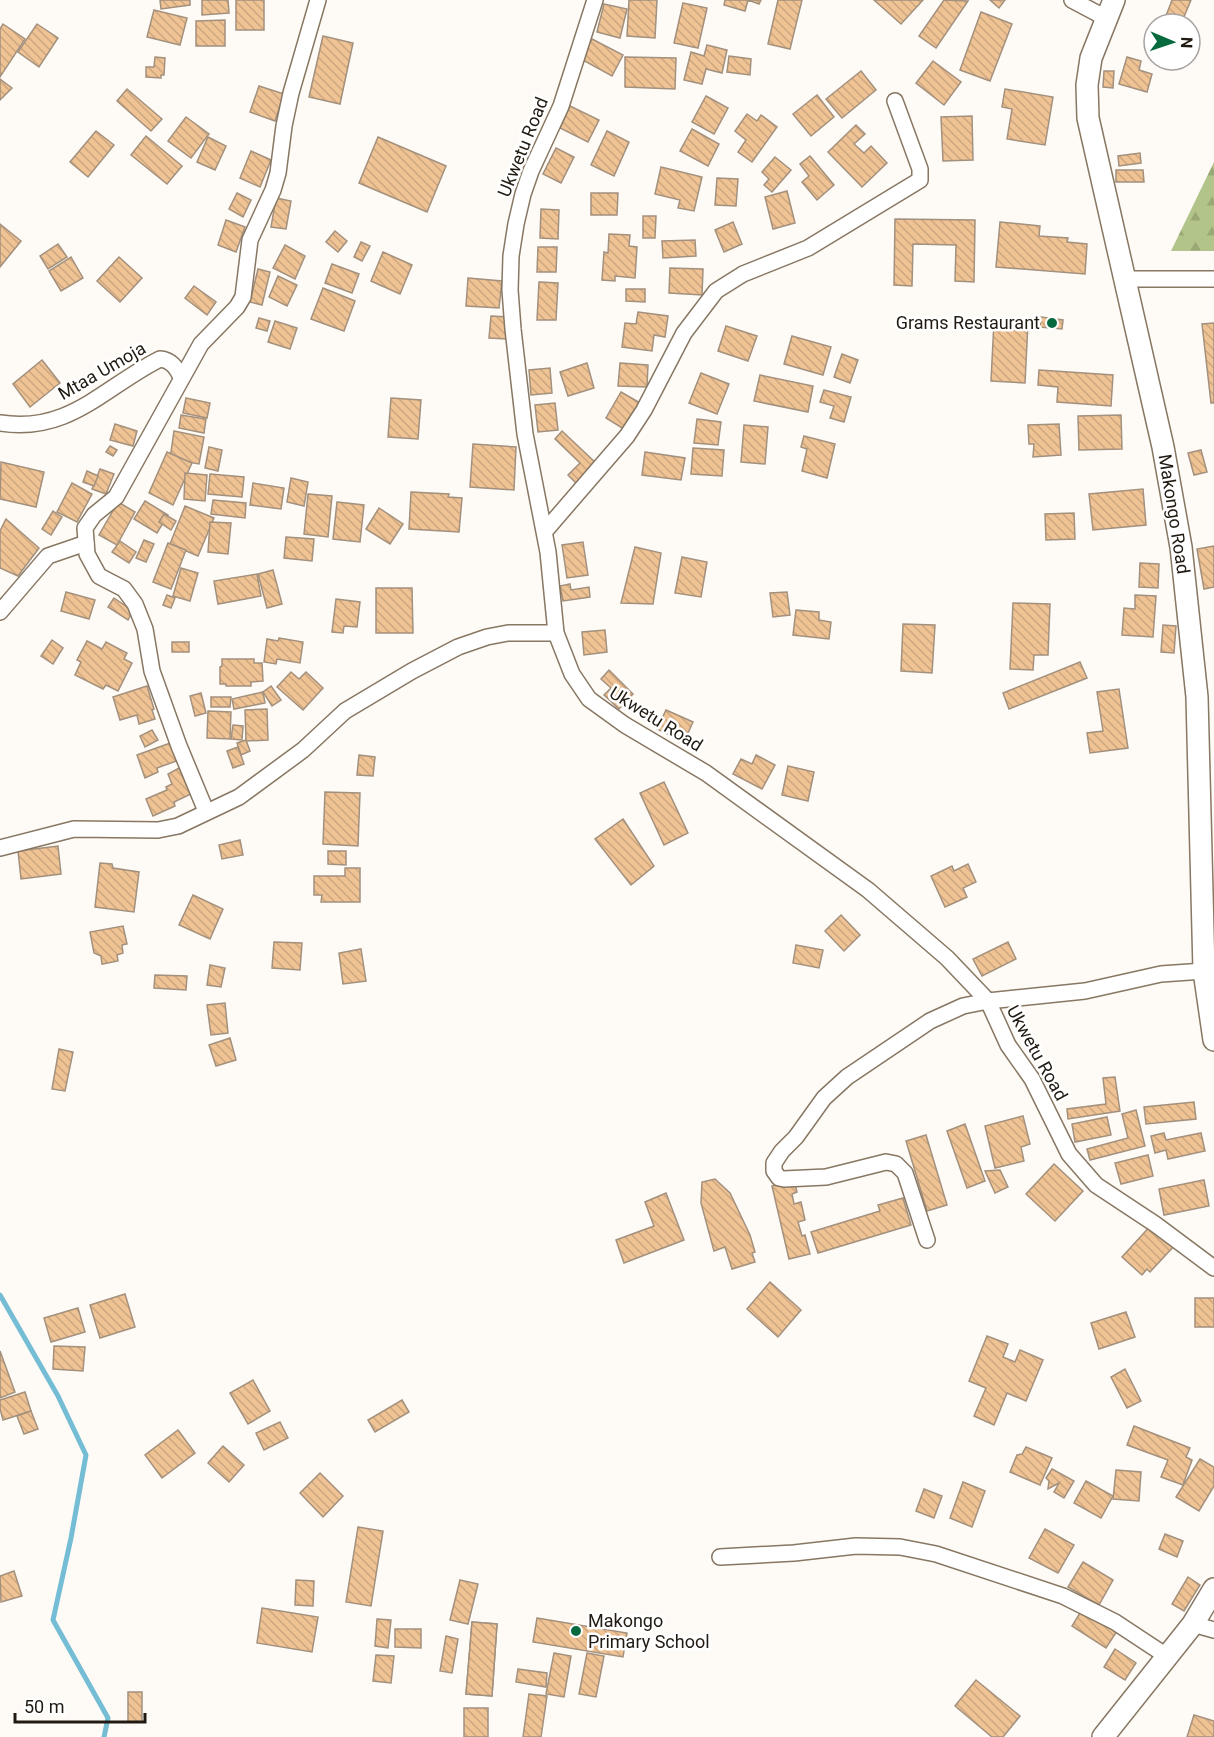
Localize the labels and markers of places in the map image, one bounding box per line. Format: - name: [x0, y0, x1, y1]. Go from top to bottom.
- place label: Grams Restaurant: [896, 312, 1040, 333]
- marker: Grams Restaurant: [1045, 316, 1059, 330]
- place label: Makongo Primary School: [588, 1610, 710, 1652]
- marker: Makongo Primary School: [569, 1624, 583, 1638]

